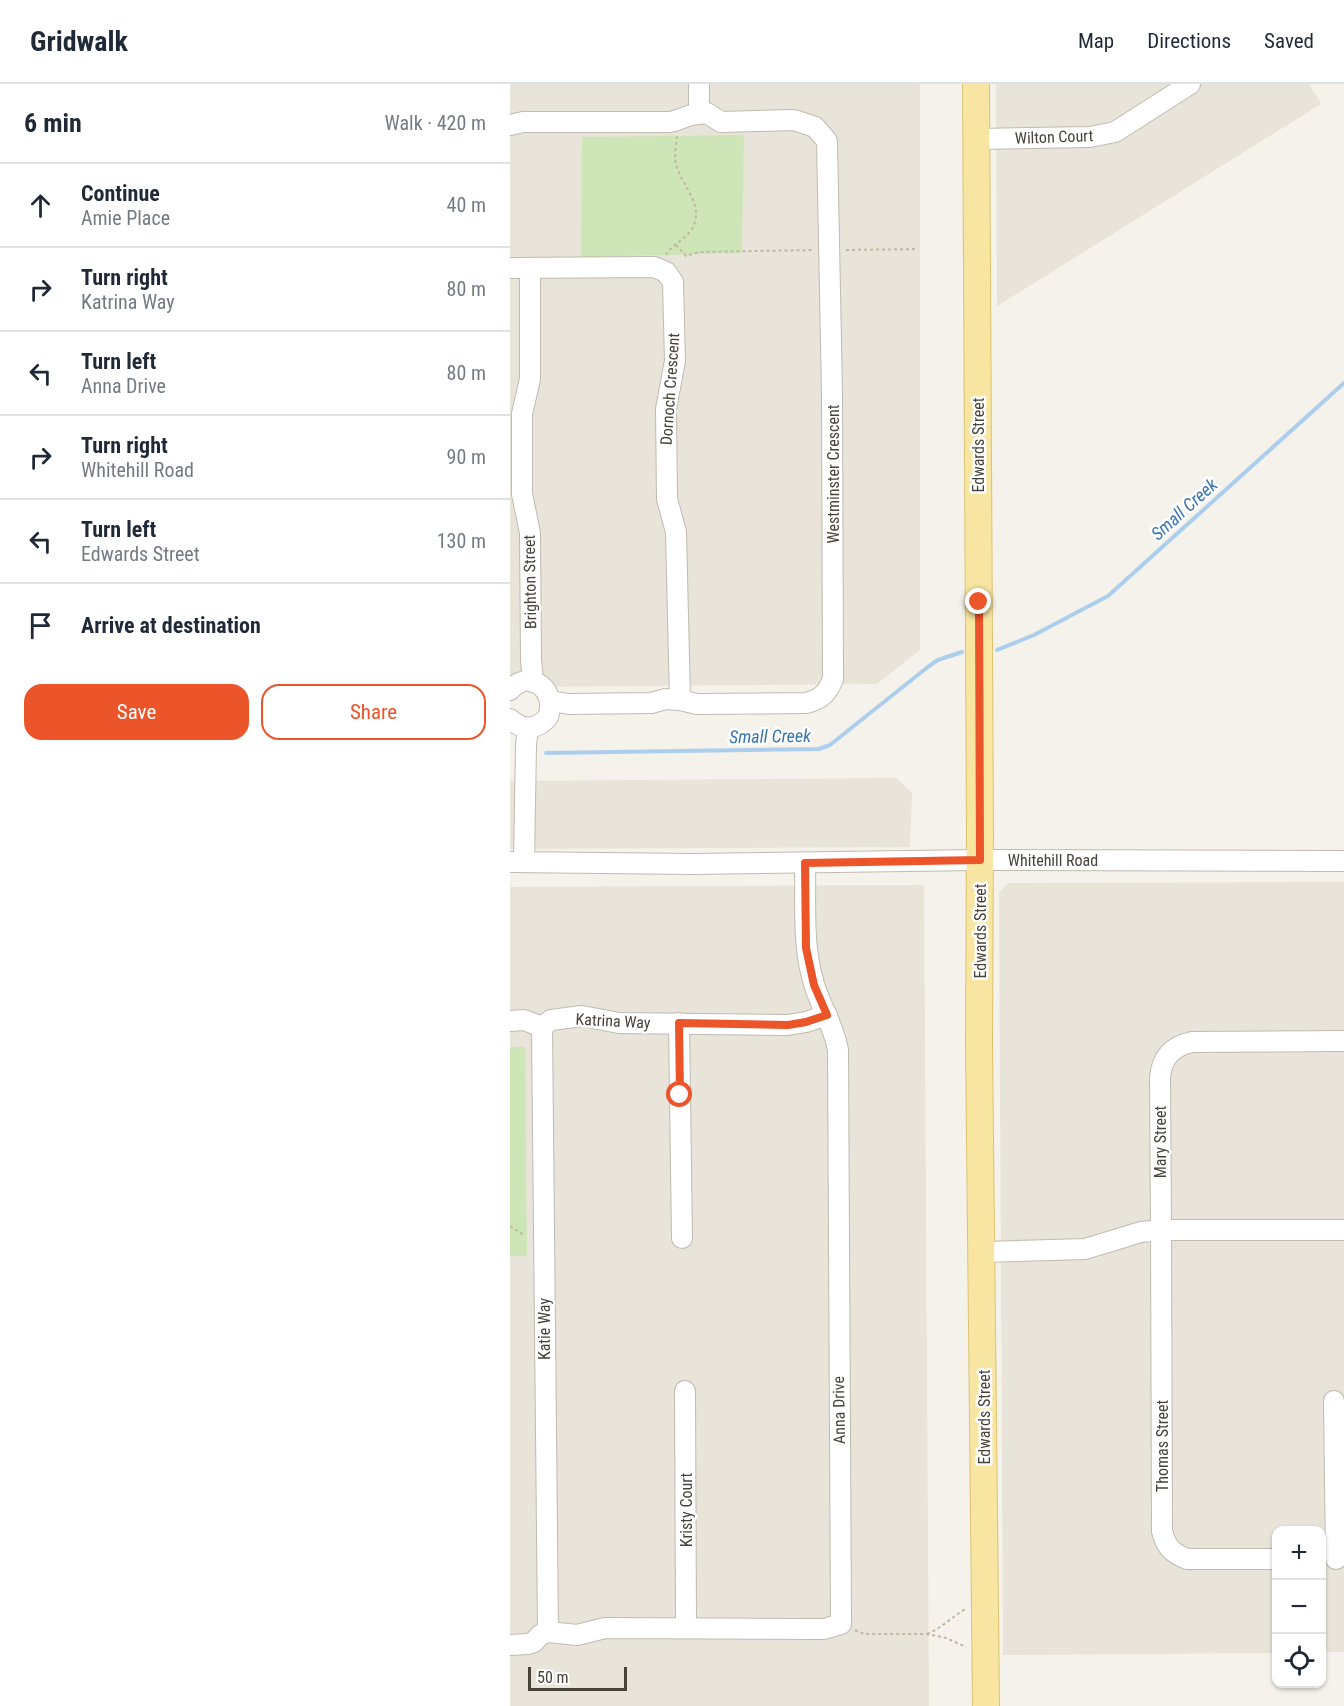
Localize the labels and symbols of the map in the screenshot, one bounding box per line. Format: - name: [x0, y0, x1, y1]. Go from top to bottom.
- street label: Wilton Court: [1014, 126, 1094, 148]
- street label: Dornoch Crescent: [657, 332, 683, 446]
- street label: Edwards Street: [969, 397, 988, 492]
- street label: Westminster Crescent: [824, 404, 843, 544]
- water label: Small Creek: [1147, 473, 1222, 544]
- street label: Brighton Street: [520, 534, 540, 629]
- route end: [965, 588, 991, 614]
- water label: Small Creek: [729, 725, 812, 747]
- street label: Whitehill Road: [1008, 851, 1098, 870]
- street label: Edwards Street: [971, 883, 990, 978]
- street label: Katrina Way: [575, 1010, 651, 1032]
- route start: [666, 1081, 692, 1107]
- street label: Mary Street: [1151, 1105, 1170, 1178]
- street label: Katie Way: [535, 1298, 554, 1360]
- street label: Edwards Street: [975, 1369, 994, 1464]
- street label: Anna Drive: [829, 1376, 849, 1444]
- street label: Thomas Street: [1153, 1400, 1172, 1492]
- street label: Kristy Court: [677, 1473, 696, 1547]
- scale bar: [528, 1664, 627, 1692]

